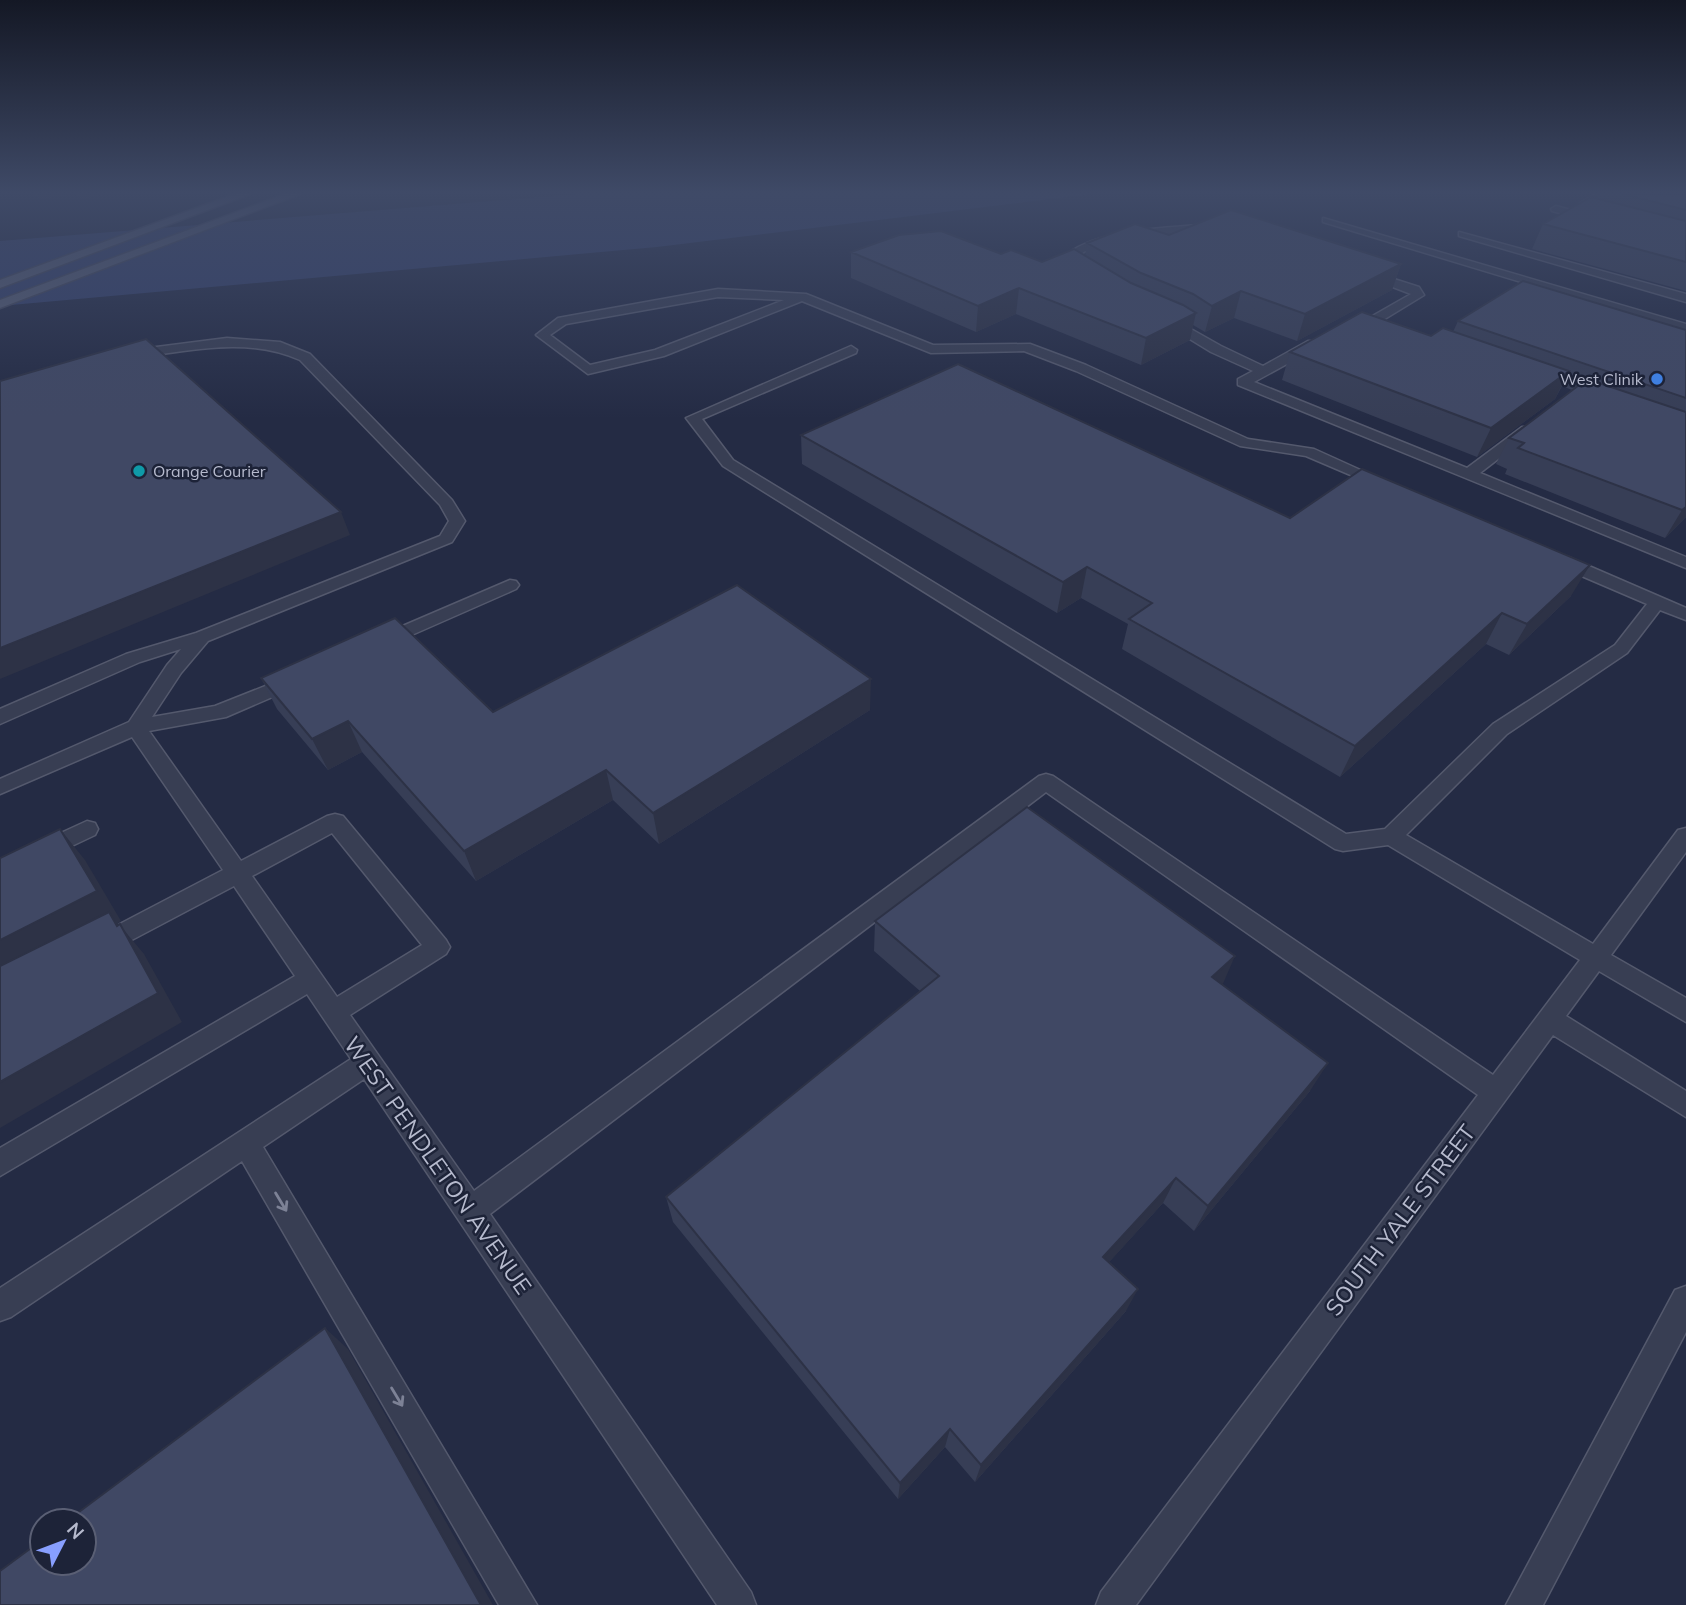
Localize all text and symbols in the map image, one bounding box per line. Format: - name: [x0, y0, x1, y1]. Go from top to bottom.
- place label: West Clinik: [1560, 369, 1644, 389]
- marker: West Clinik: [1649, 371, 1665, 387]
- place label: Orange Courier: [153, 461, 266, 481]
- marker: Orange Courier: [131, 463, 147, 479]
- street label: WEST PENDLETON AVENUE: [338, 1031, 538, 1299]
- street label: SOUTH YALE STREET: [1319, 1118, 1482, 1321]
- one-way arrow: [274, 1191, 288, 1211]
- one-way arrow: [390, 1387, 404, 1407]
- north arrow: [28, 1507, 98, 1577]
- text: N: [62, 1517, 89, 1544]

